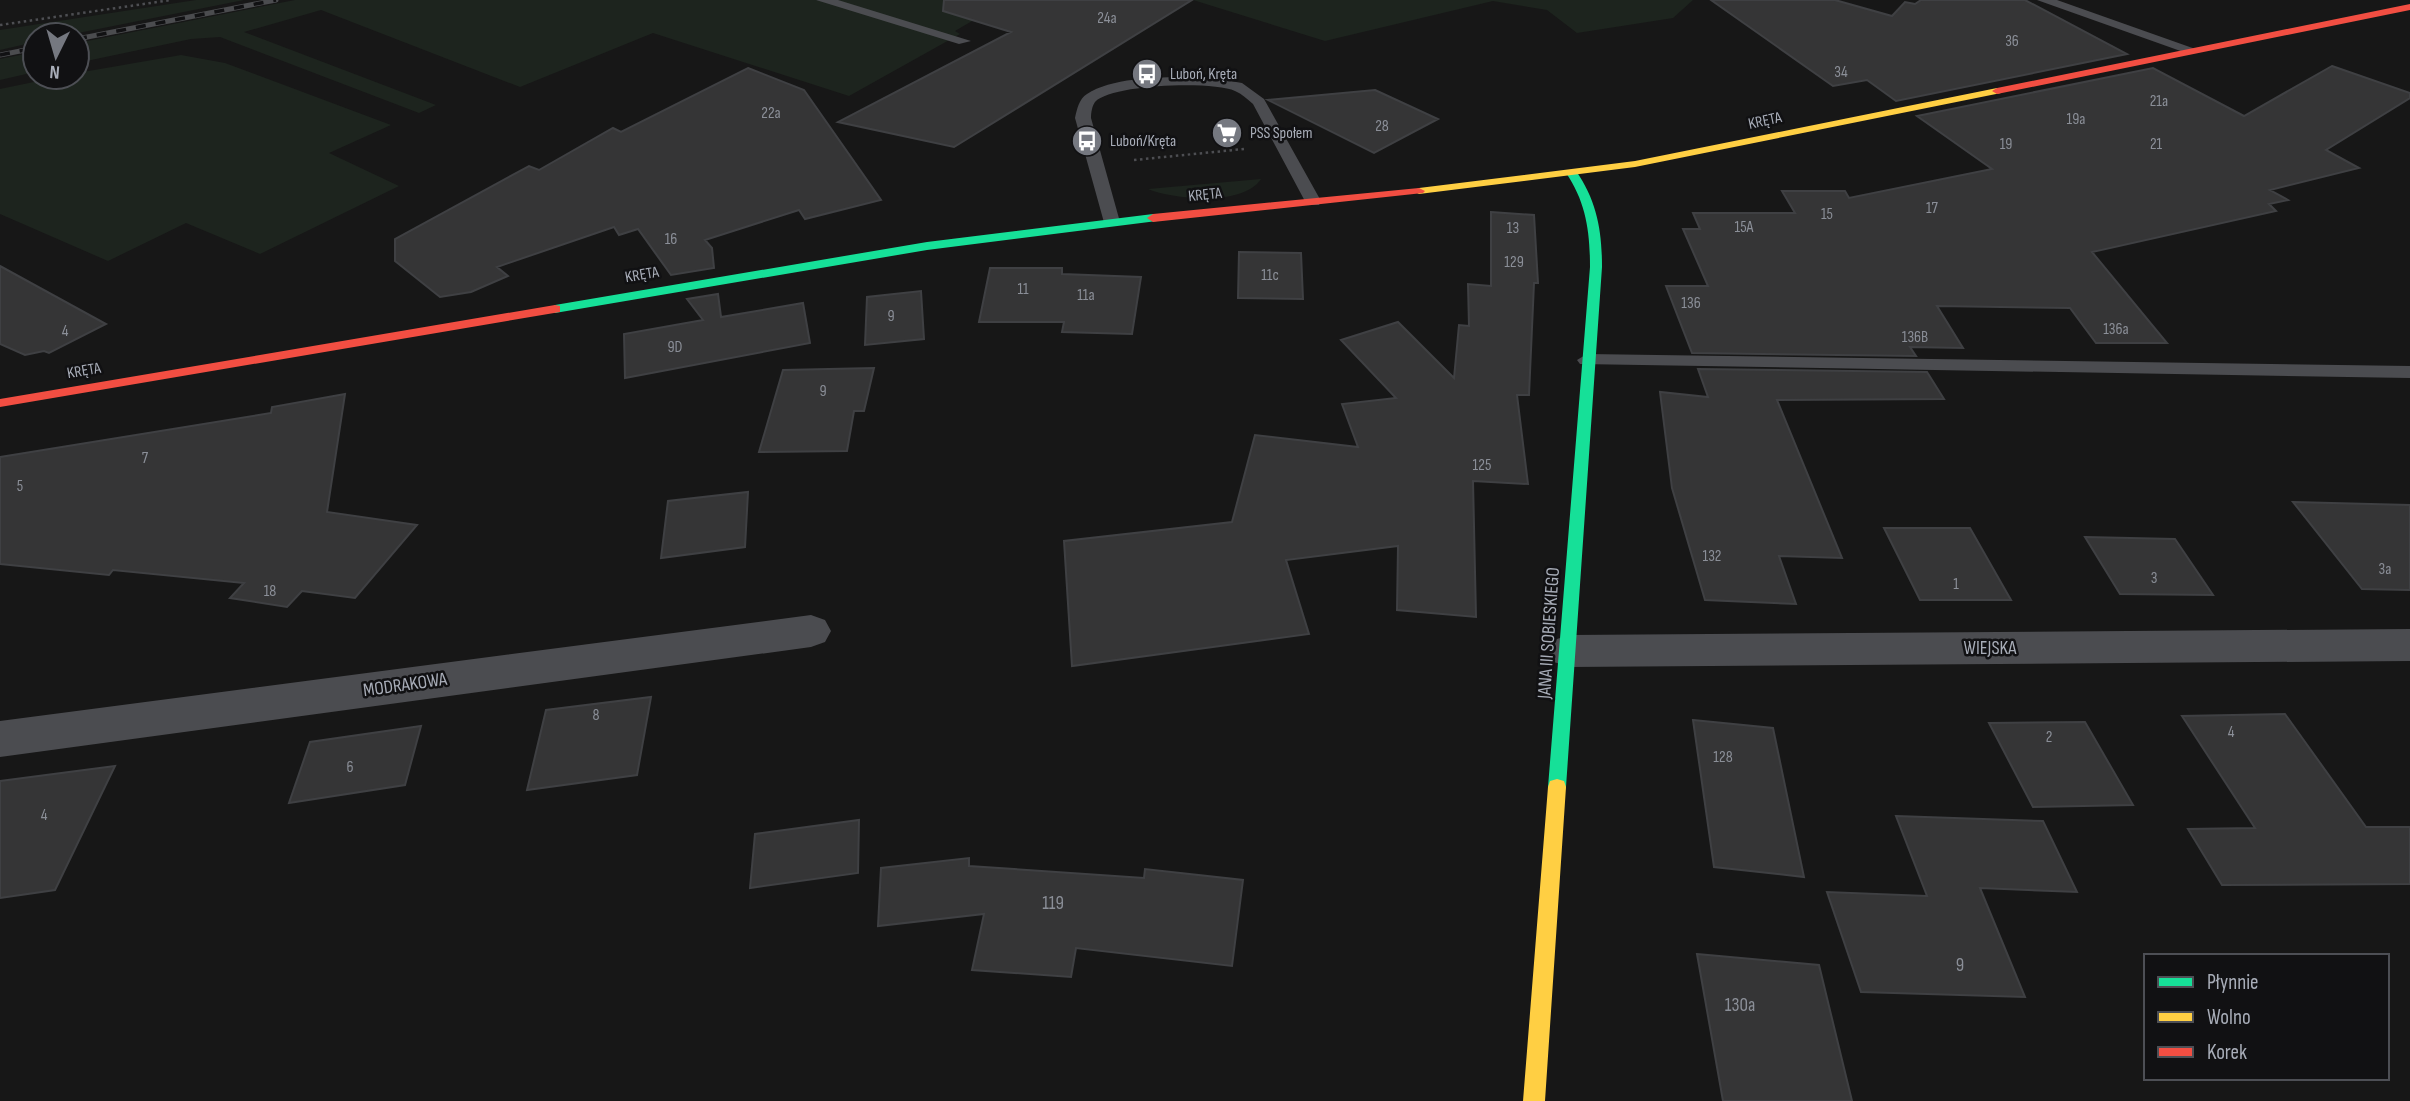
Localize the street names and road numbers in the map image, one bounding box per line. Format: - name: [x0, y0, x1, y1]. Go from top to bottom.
- street label: KRĘTA: [1746, 108, 1784, 134]
- street label: KRĘTA: [1187, 184, 1223, 206]
- street label: KRĘTA: [624, 263, 660, 287]
- street label: KRĘTA: [66, 359, 102, 383]
- street label: JANA III SOBIESKIEGO: [1533, 566, 1565, 701]
- street label: WIEJSKA: [1964, 637, 2017, 660]
- street label: MODRAKOWA: [362, 668, 449, 702]

